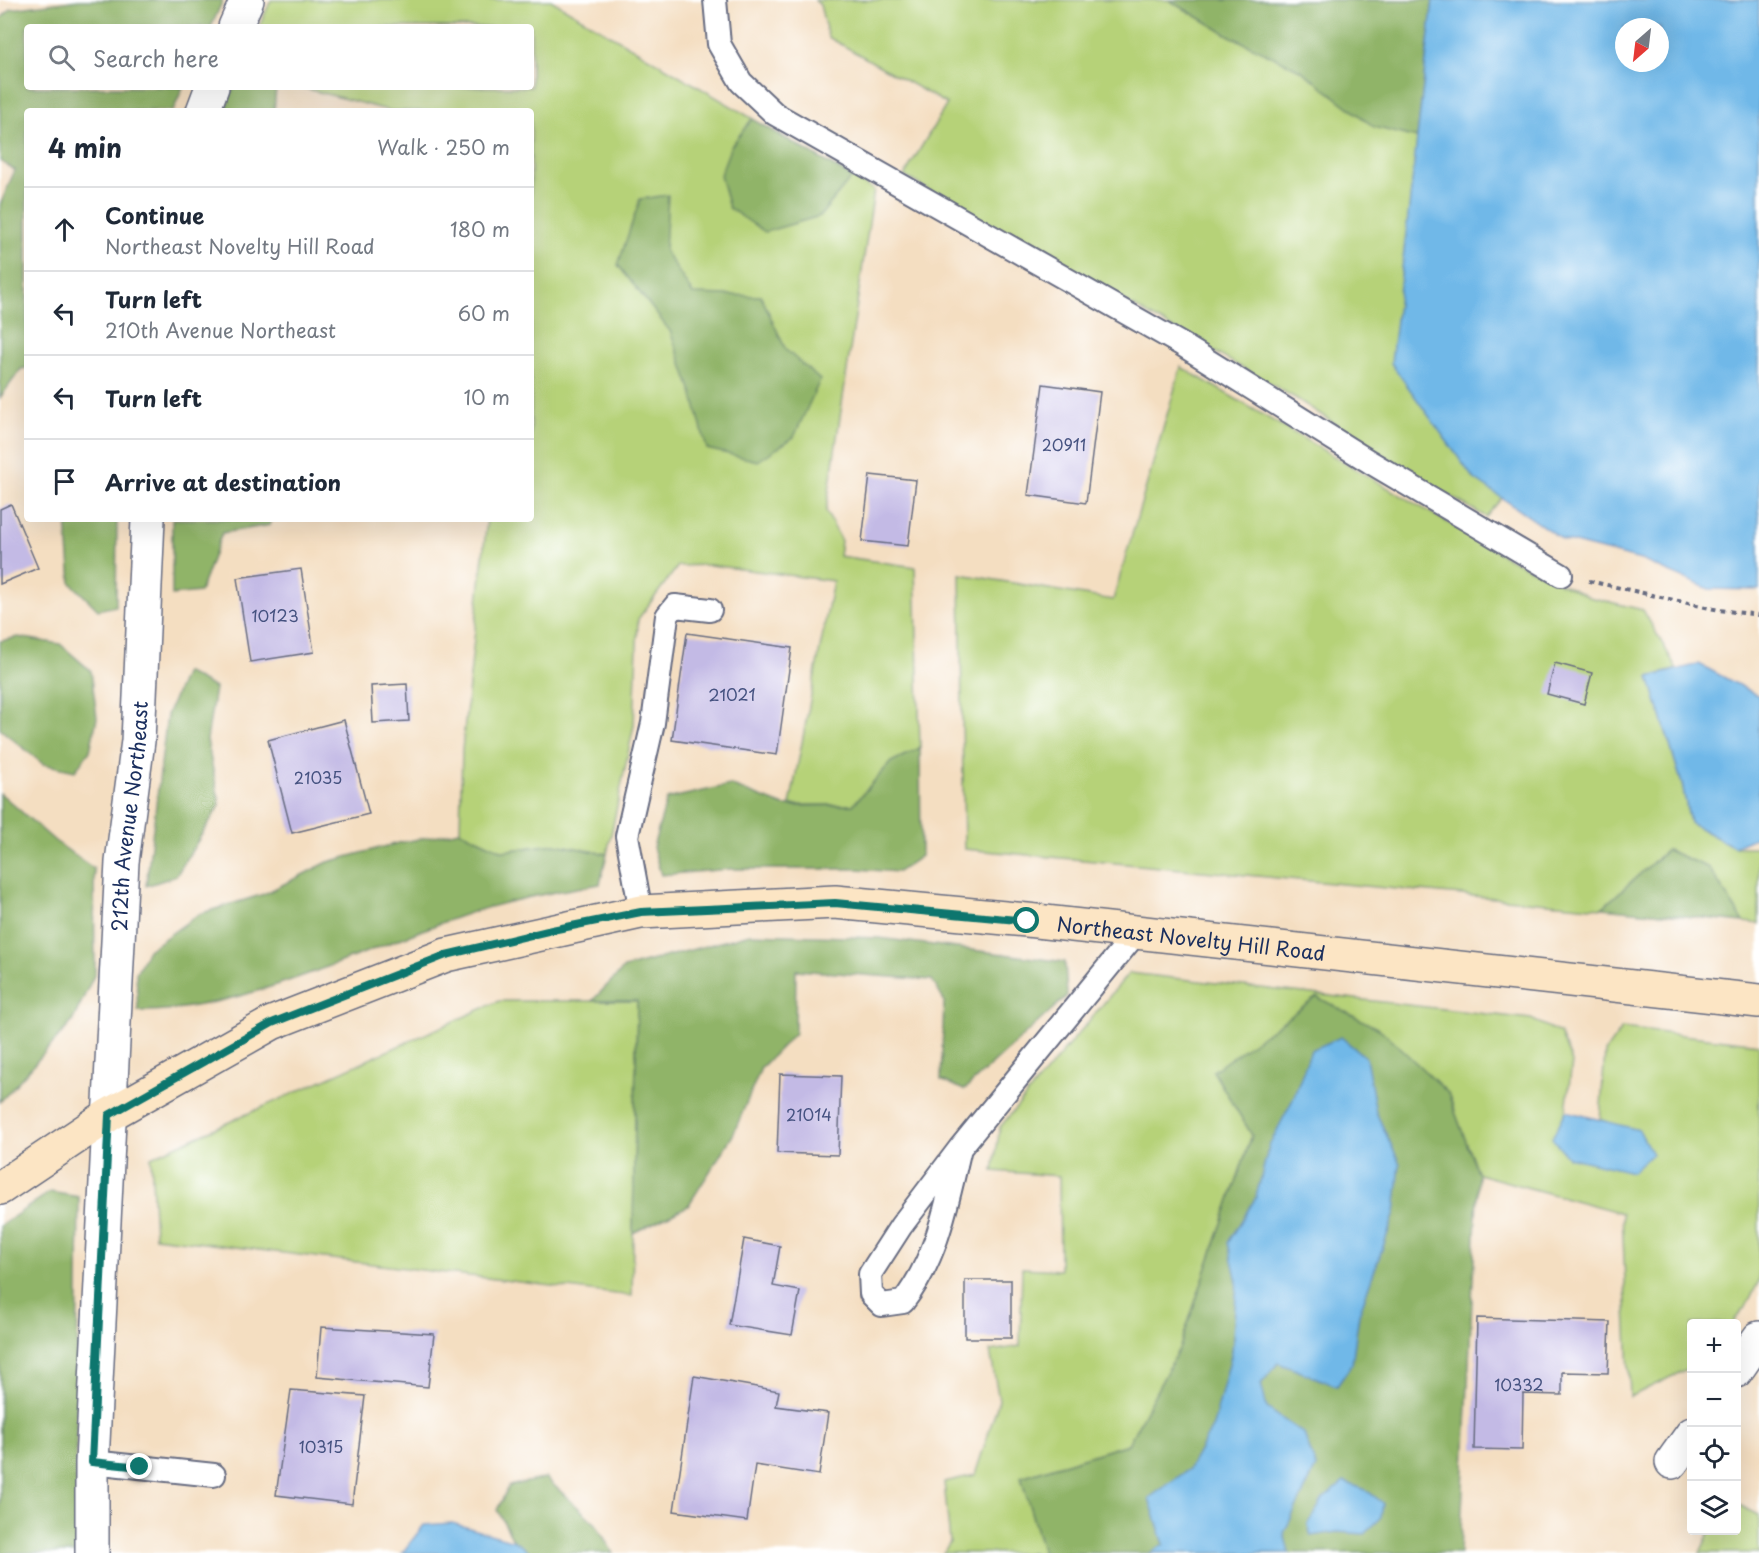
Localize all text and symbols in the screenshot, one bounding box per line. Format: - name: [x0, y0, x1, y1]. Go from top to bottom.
- north arrow: [1615, 18, 1669, 72]
- search box: [24, 24, 534, 90]
- icon: search: [45, 41, 78, 74]
- text: Search here: [93, 41, 219, 74]
- text: 4 min: [48, 128, 122, 167]
- text: Walk · 250 m: [377, 132, 510, 162]
- text: Continue: [105, 198, 204, 231]
- icon: ahead: [48, 213, 81, 246]
- text: 180 m: [450, 214, 510, 244]
- text: Northeast Novelty Hill Road: [105, 231, 375, 261]
- text: Turn left: [105, 282, 202, 315]
- icon: left: [48, 297, 81, 330]
- text: 60 m: [458, 298, 510, 328]
- text: 210th Avenue Northeast: [105, 315, 336, 345]
- icon: left: [48, 381, 81, 414]
- text: Turn left: [105, 381, 202, 414]
- text: 10 m: [463, 382, 510, 412]
- house number: 20911: [1042, 432, 1086, 456]
- icon: arrive: [48, 465, 81, 498]
- text: Arrive at destination: [105, 465, 341, 498]
- house number: 10123: [251, 603, 299, 627]
- house number: 21021: [708, 682, 756, 706]
- street label: 212th Avenue Northeast: [104, 700, 155, 932]
- house number: 21035: [294, 765, 342, 789]
- route start: [1013, 907, 1039, 933]
- street label: Northeast Novelty Hill Road: [1055, 908, 1327, 968]
- house number: 21014: [786, 1102, 832, 1126]
- map controls: [1687, 1319, 1741, 1535]
- button: +: [1687, 1319, 1741, 1373]
- house number: 10332: [1494, 1372, 1544, 1396]
- button: −: [1687, 1373, 1741, 1427]
- button: locate: [1687, 1427, 1741, 1481]
- house number: 10315: [299, 1434, 343, 1458]
- route end: [126, 1453, 152, 1479]
- button: layers: [1687, 1481, 1741, 1535]

